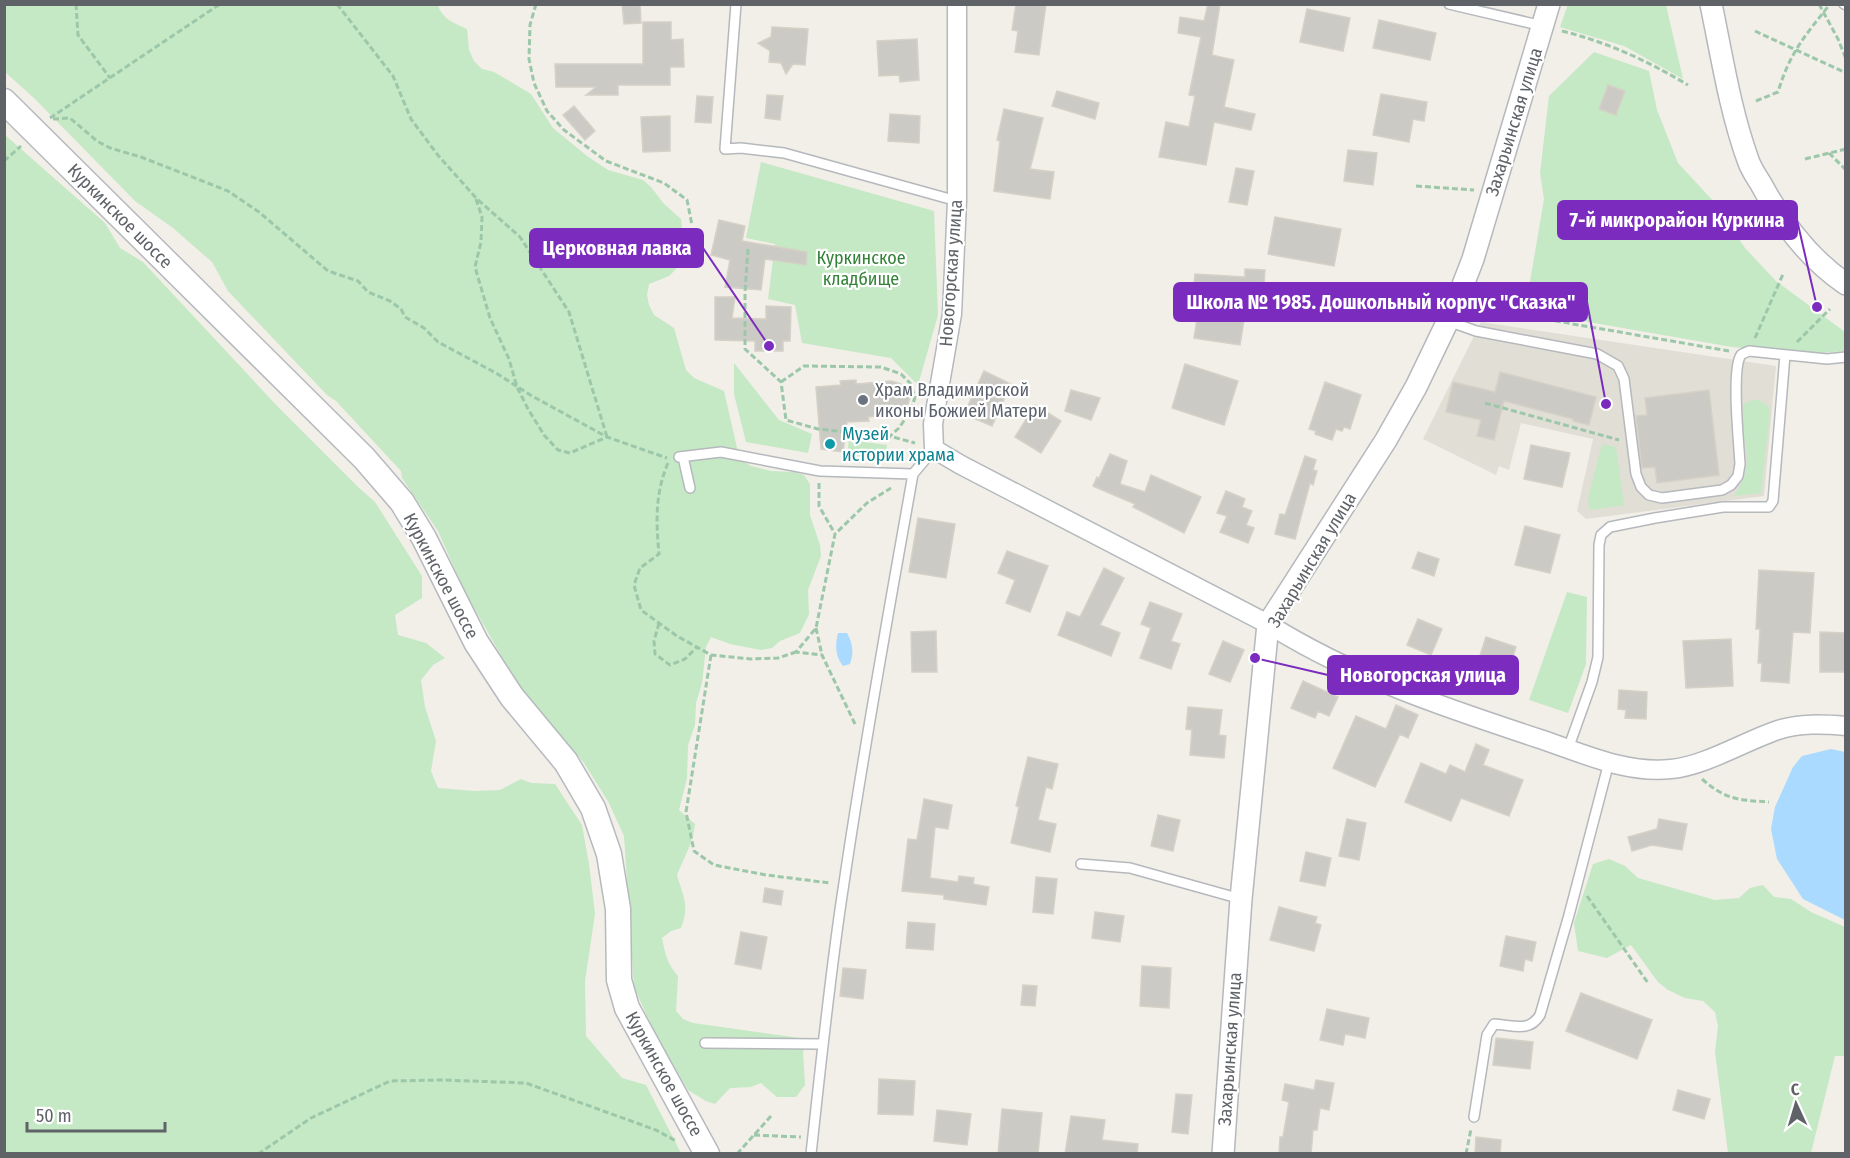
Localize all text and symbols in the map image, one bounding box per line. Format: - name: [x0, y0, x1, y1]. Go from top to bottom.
- street label: Захарьинская улица: [1481, 45, 1547, 199]
- street label: Куркинское шоссе: [63, 159, 177, 273]
- street label: Новогорская улица: [935, 199, 967, 347]
- callout: 7-й микрорайон Куркина: [1558, 201, 1797, 239]
- text: 7-й микрорайон Куркина: [1570, 208, 1785, 232]
- callout: Церковная лавка: [530, 229, 703, 267]
- text: Церковная лавка: [543, 236, 691, 260]
- park label: Куркинское кладбище: [816, 247, 906, 290]
- callout: Школа № 1985. Дошкольный корпус "Сказка": [1174, 283, 1587, 321]
- text: Школа № 1985. Дошкольный корпус "Сказка": [1187, 290, 1575, 314]
- place label: Храм Владимирской иконы Божией Матери: [875, 379, 1047, 422]
- marker: Храм Владимирской иконы Божией Матери: [856, 393, 870, 407]
- place label: Музей истории храма: [842, 423, 955, 466]
- marker: Музей истории храма: [823, 437, 837, 451]
- street label: Захарьинская улица: [1263, 488, 1361, 632]
- street label: Куркинское шоссе: [399, 509, 483, 643]
- callout: Новогорская улица: [1328, 656, 1518, 694]
- text: Новогорская улица: [1340, 663, 1506, 687]
- street label: Захарьинская улица: [1214, 971, 1246, 1127]
- street label: Куркинское шоссе: [621, 1008, 707, 1140]
- north arrow: [1766, 1074, 1826, 1134]
- text: С: [1790, 1080, 1800, 1099]
- scale bar: [27, 1095, 165, 1133]
- text: 50 m: [36, 1105, 72, 1127]

